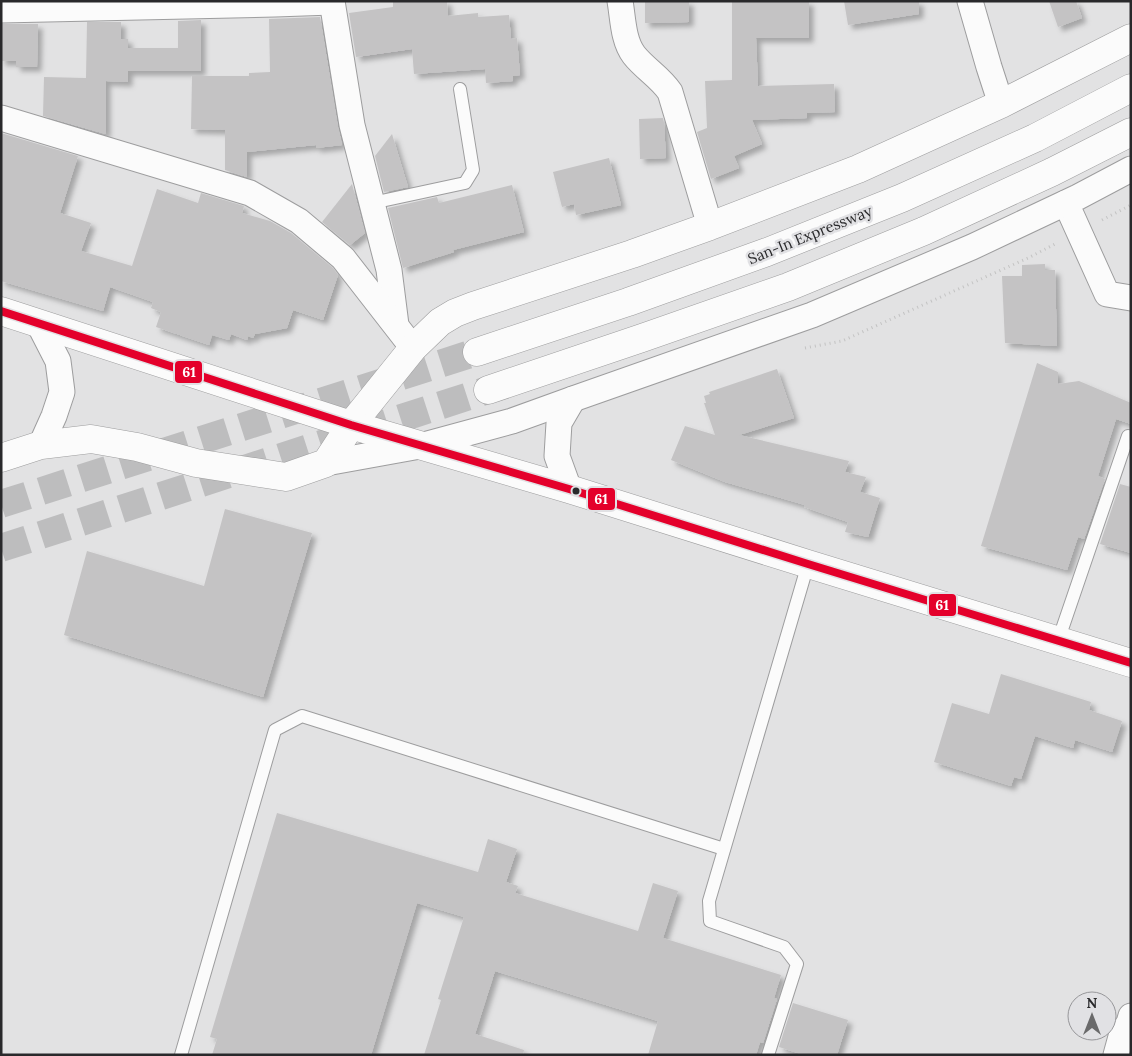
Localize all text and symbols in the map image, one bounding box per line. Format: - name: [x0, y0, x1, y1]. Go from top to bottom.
- street label: San-In Expressway: [745, 201, 875, 268]
- line badge: 61: [174, 360, 203, 384]
- text: 61: [182, 363, 196, 381]
- unlabelled marker: [571, 486, 581, 496]
- line badge: 61: [587, 487, 616, 511]
- text: 61: [594, 490, 608, 508]
- line badge: 61: [928, 593, 957, 617]
- text: 61: [935, 596, 949, 614]
- north arrow: [1067, 991, 1117, 1041]
- text: N: [1087, 994, 1098, 1012]

